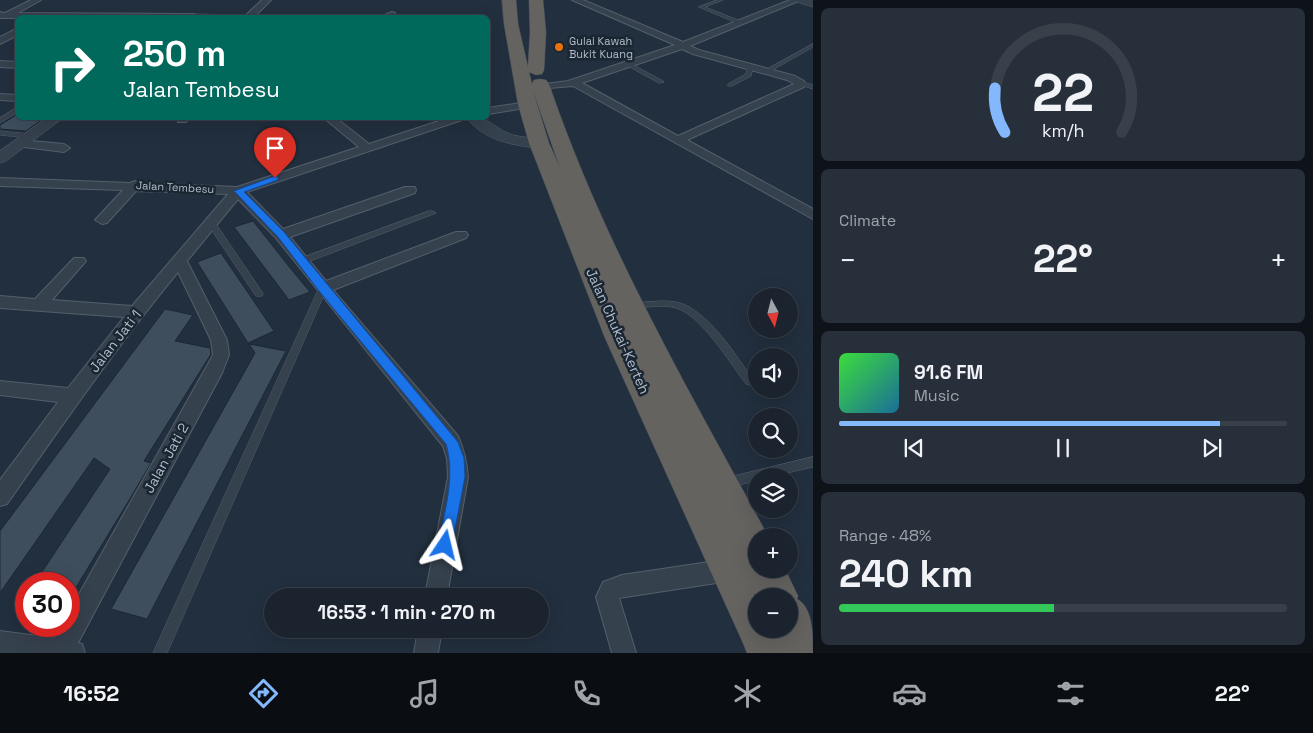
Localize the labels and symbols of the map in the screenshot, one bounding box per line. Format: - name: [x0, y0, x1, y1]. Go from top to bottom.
- place label: Gulai Kawah Bukit Kuang: [569, 34, 633, 61]
- marker: Gulai Kawah Bukit Kuang: [553, 41, 565, 53]
- pin: [254, 127, 296, 178]
- street label: Jalan Tembesu: [136, 178, 214, 196]
- street label: Jalan Chukai-Kerteh: [582, 265, 654, 397]
- north arrow: [748, 288, 798, 338]
- street label: Jalan Jati 1: [85, 306, 145, 376]
- street label: Jalan Jati 2: [139, 420, 193, 496]
- position arrow: [418, 518, 470, 570]
- speed limit sign: 30: [15, 572, 80, 637]

